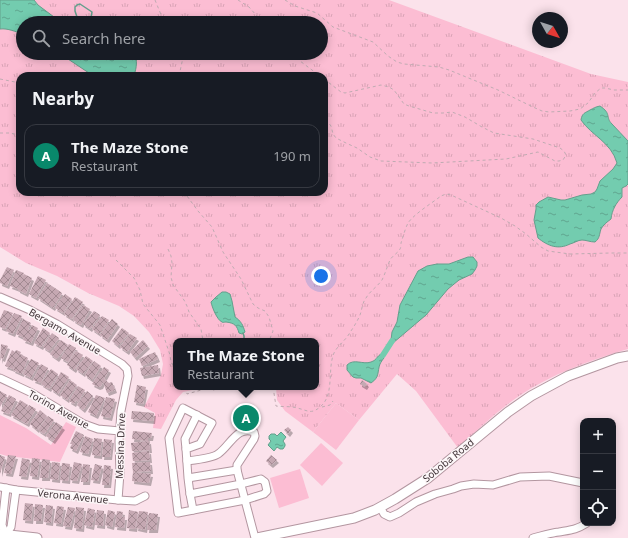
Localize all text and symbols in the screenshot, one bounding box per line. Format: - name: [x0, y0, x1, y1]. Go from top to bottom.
- north arrow: [532, 12, 568, 48]
- search box: [16, 16, 328, 60]
- icon: search: [30, 27, 52, 49]
- text: Search here: [62, 28, 145, 48]
- text: Nearby: [32, 87, 94, 110]
- text: The Maze Stone: [71, 137, 189, 157]
- text: A: [42, 147, 51, 165]
- text: 190 m: [273, 147, 311, 165]
- text: Restaurant: [71, 157, 138, 175]
- your location: [311, 266, 331, 286]
- street label: Bergamo Avenue: [26, 305, 104, 358]
- popup: [173, 338, 319, 390]
- text: The Maze Stone: [187, 345, 305, 365]
- text: Restaurant: [187, 365, 254, 383]
- street label: Torino Avenue: [26, 387, 92, 432]
- pin: A: [233, 403, 259, 433]
- street label: Messina Drive: [112, 412, 128, 479]
- map controls: [580, 418, 616, 526]
- button: +: [580, 418, 616, 454]
- street label: Soboba Road: [419, 435, 477, 485]
- button: −: [580, 454, 616, 490]
- street label: Verona Avenue: [37, 485, 109, 507]
- button: locate: [580, 490, 616, 526]

